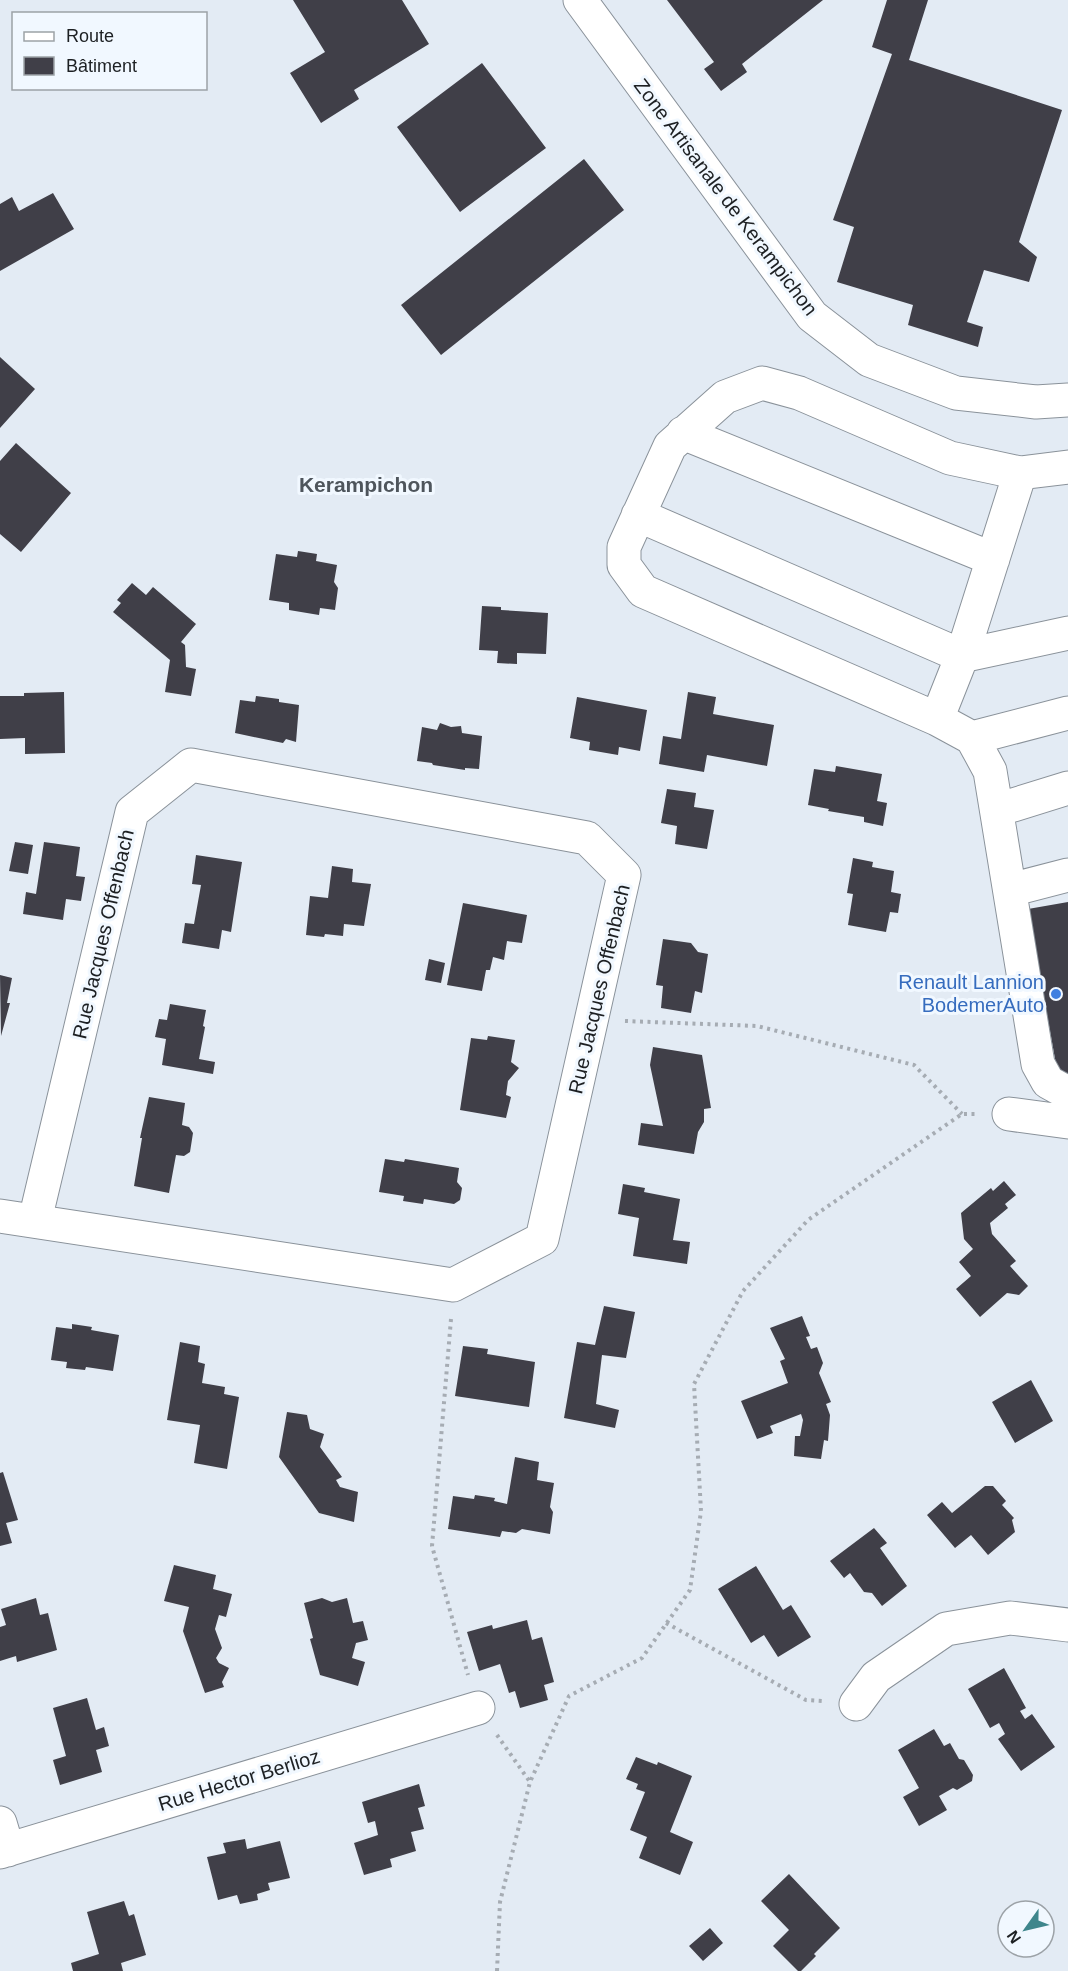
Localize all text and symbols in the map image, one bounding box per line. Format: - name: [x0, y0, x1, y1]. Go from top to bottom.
- legend: [12, 12, 207, 90]
- text: Route: [66, 26, 114, 46]
- text: Bâtiment: [66, 56, 137, 76]
- street label: Zone Artisanale de Kerampichon: [630, 75, 822, 319]
- district label: Kerampichon: [299, 473, 433, 496]
- street label: Rue Jacques Offenbach: [68, 827, 138, 1041]
- street label: Rue Jacques Offenbach: [564, 882, 634, 1096]
- place label: Renault Lannion BodemerAuto: [898, 971, 1044, 1016]
- marker: Renault Lannion BodemerAuto: [1049, 987, 1063, 1001]
- street label: Rue Hector Berlioz: [156, 1745, 322, 1815]
- north arrow: [996, 1899, 1056, 1959]
- text: N: [1004, 1928, 1024, 1947]

